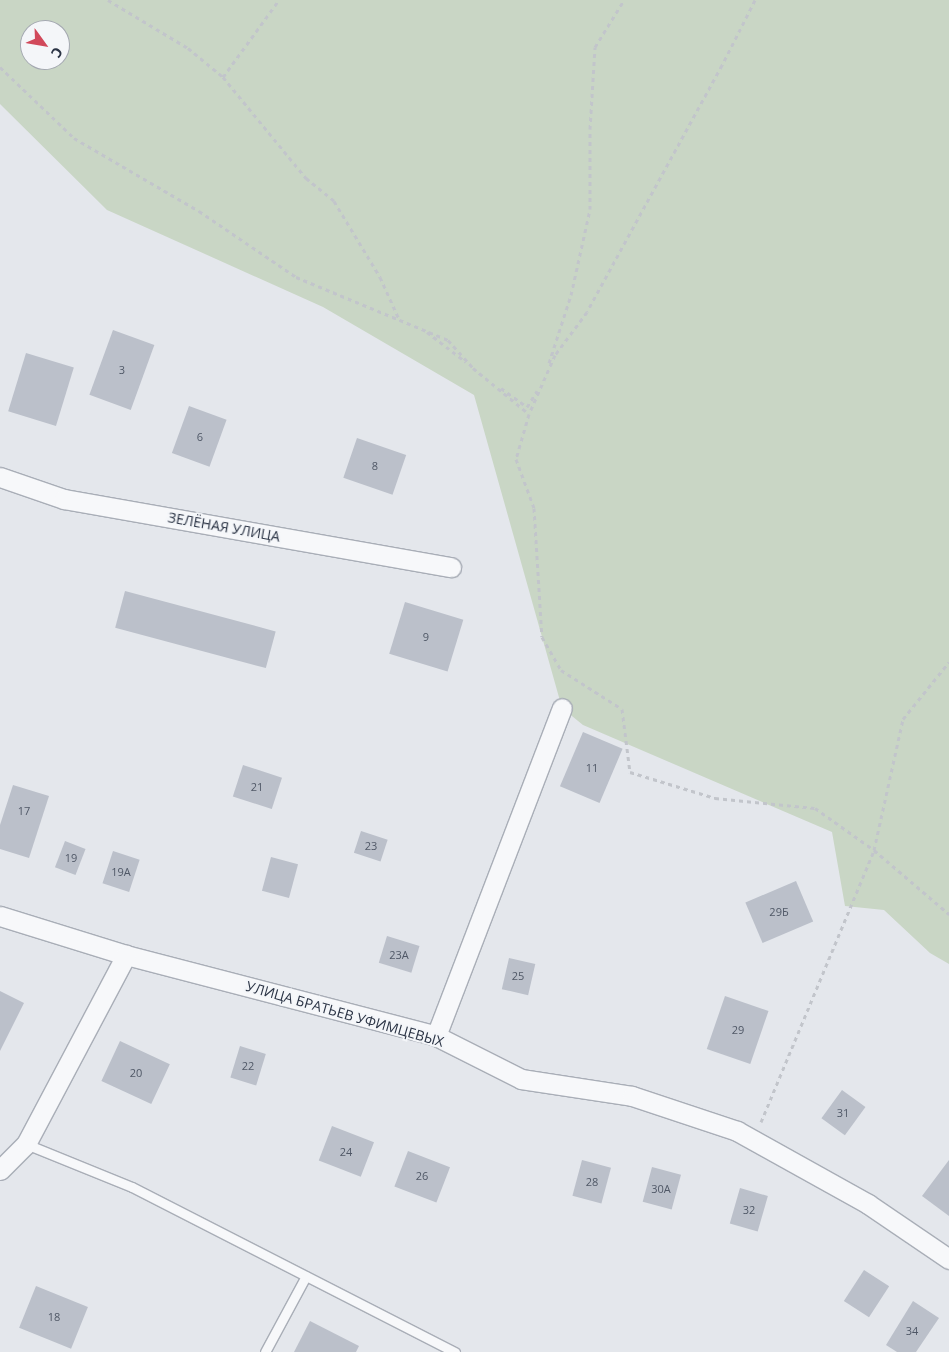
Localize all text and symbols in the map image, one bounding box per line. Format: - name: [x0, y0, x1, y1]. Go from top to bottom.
- north arrow: [20, 20, 70, 70]
- text: С: [47, 44, 68, 61]
- house number: 3: [119, 363, 125, 377]
- house number: 6: [197, 430, 203, 444]
- house number: 8: [372, 459, 378, 473]
- street label: ЗЕЛЁНАЯ УЛИЦА: [167, 509, 281, 545]
- house number: 9: [423, 630, 429, 644]
- house number: 11: [586, 761, 598, 775]
- house number: 21: [251, 780, 263, 794]
- house number: 17: [18, 804, 30, 818]
- house number: 23: [365, 839, 377, 853]
- house number: 19: [65, 851, 77, 865]
- house number: 19А: [111, 865, 131, 879]
- house number: 29Б: [769, 905, 789, 919]
- house number: 23А: [389, 948, 409, 962]
- house number: 25: [512, 969, 524, 983]
- street label: УЛИЦА БРАТЬЕВ УФИМЦЕВЫХ: [244, 978, 446, 1050]
- house number: 29: [732, 1023, 744, 1037]
- house number: 22: [242, 1059, 254, 1073]
- house number: 20: [130, 1066, 142, 1080]
- house number: 31: [837, 1106, 849, 1120]
- house number: 24: [340, 1145, 352, 1159]
- house number: 26: [416, 1169, 428, 1183]
- house number: 28: [586, 1175, 598, 1189]
- house number: 30А: [651, 1182, 671, 1196]
- house number: 32: [743, 1203, 755, 1217]
- house number: 18: [48, 1310, 60, 1324]
- house number: 34: [906, 1324, 918, 1338]

